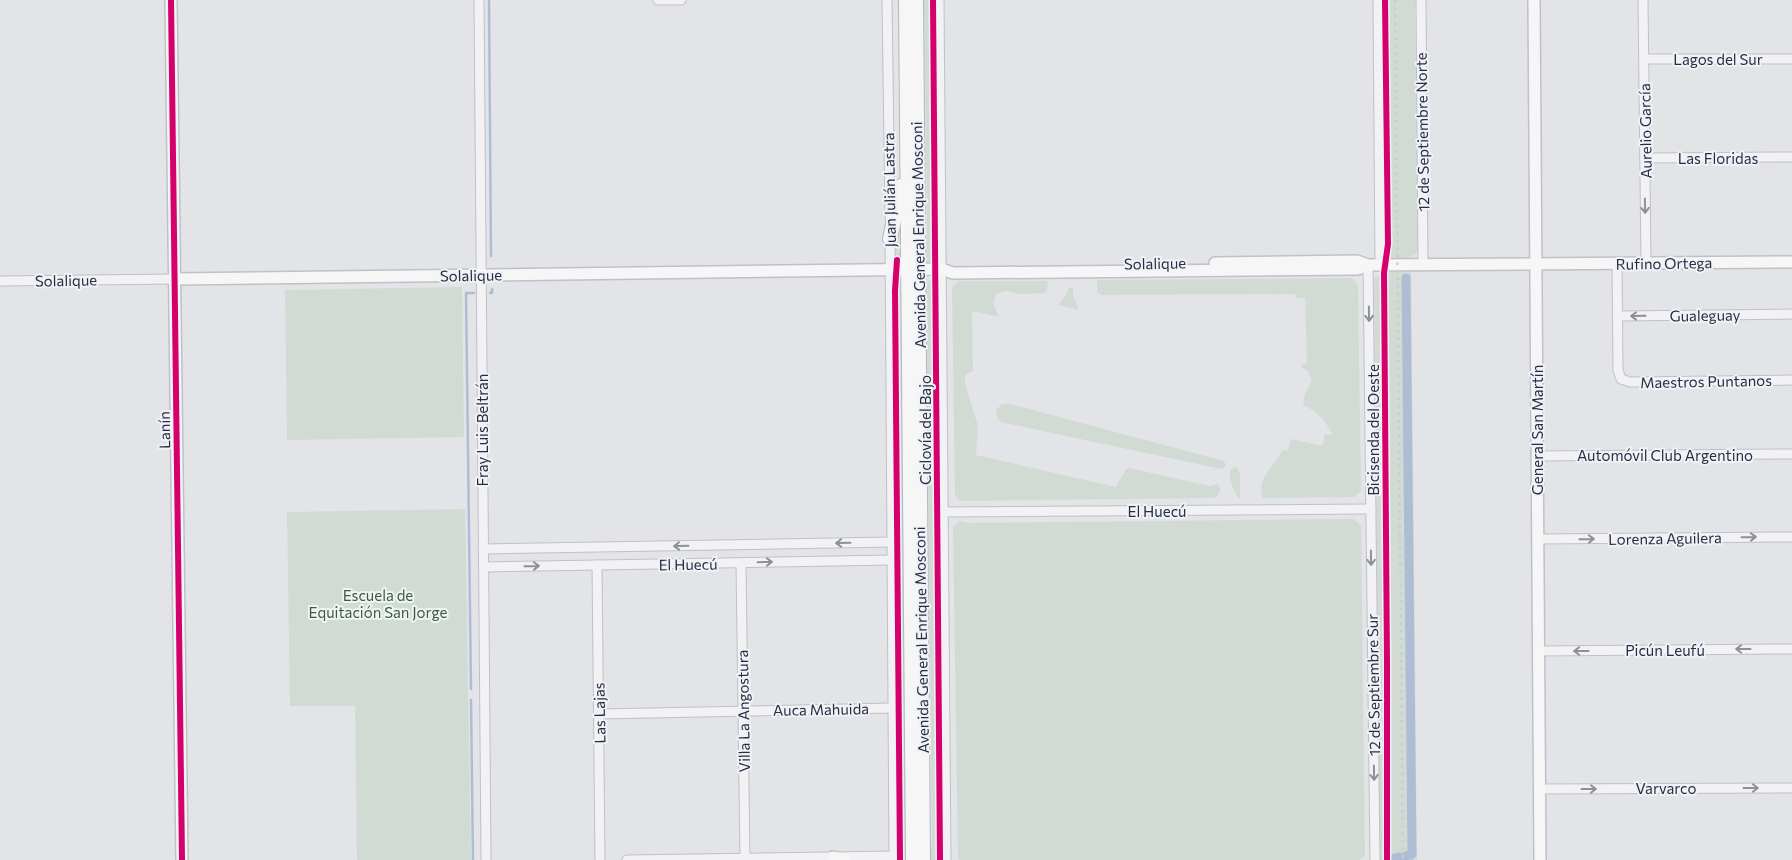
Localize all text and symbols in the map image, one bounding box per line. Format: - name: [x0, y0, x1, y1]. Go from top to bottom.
- street label: Lagos del Sur: [1673, 50, 1763, 68]
- street label: 12 de Septiembre Norte: [1412, 52, 1432, 212]
- street label: Aurelio García: [1635, 83, 1655, 179]
- street label: Avenida General Enrique Mosconi: [907, 121, 929, 349]
- street label: Juan Julián Lastra: [879, 132, 899, 248]
- street label: Las Floridas: [1678, 149, 1759, 167]
- one-way arrow: [1640, 198, 1650, 214]
- street label: Solalique: [1124, 253, 1186, 273]
- street label: Rufino Ortega: [1616, 253, 1712, 273]
- street label: Solalique: [440, 265, 502, 285]
- street label: Solalique: [35, 270, 97, 290]
- one-way arrow: [1364, 305, 1374, 321]
- street label: Gualeguay: [1669, 305, 1741, 325]
- one-way arrow: [1631, 311, 1647, 321]
- street label: Bicisenda del Oeste: [1364, 364, 1382, 496]
- street label: General San Martín: [1528, 365, 1546, 495]
- street label: Maestros Puntanos: [1640, 371, 1772, 391]
- street label: Fray Luis Beltrán: [473, 374, 491, 486]
- street label: Ciclovía del Bajo: [916, 375, 934, 485]
- street label: Lanín: [155, 411, 173, 449]
- street label: Automóvil Club Argentino: [1577, 446, 1753, 464]
- street label: El Huecú: [1128, 502, 1186, 520]
- street label: Avenida General Enrique Mosconi: [910, 526, 932, 754]
- street label: Lorenza Aguilera: [1608, 528, 1722, 548]
- one-way arrow: [1741, 532, 1757, 542]
- one-way arrow: [1579, 534, 1595, 543]
- one-way arrow: [835, 538, 852, 548]
- one-way arrow: [673, 541, 689, 551]
- one-way arrow: [1367, 550, 1376, 566]
- street label: El Huecú: [658, 554, 718, 574]
- one-way arrow: [757, 558, 773, 567]
- one-way arrow: [524, 562, 540, 571]
- park label: Escuela de Equitación San Jorge: [309, 586, 448, 621]
- street label: 12 de Septiembre Sur: [1363, 614, 1383, 756]
- street label: Picún Leufú: [1625, 641, 1705, 659]
- one-way arrow: [1736, 644, 1752, 654]
- one-way arrow: [1573, 646, 1589, 655]
- street label: Villa La Angostura: [733, 650, 753, 772]
- street label: Las Lajas: [589, 682, 609, 744]
- street label: Auca Mahuida: [773, 699, 869, 719]
- one-way arrow: [1369, 764, 1379, 781]
- street label: Varvarco: [1636, 779, 1696, 797]
- one-way arrow: [1742, 783, 1759, 793]
- one-way arrow: [1580, 784, 1596, 794]

